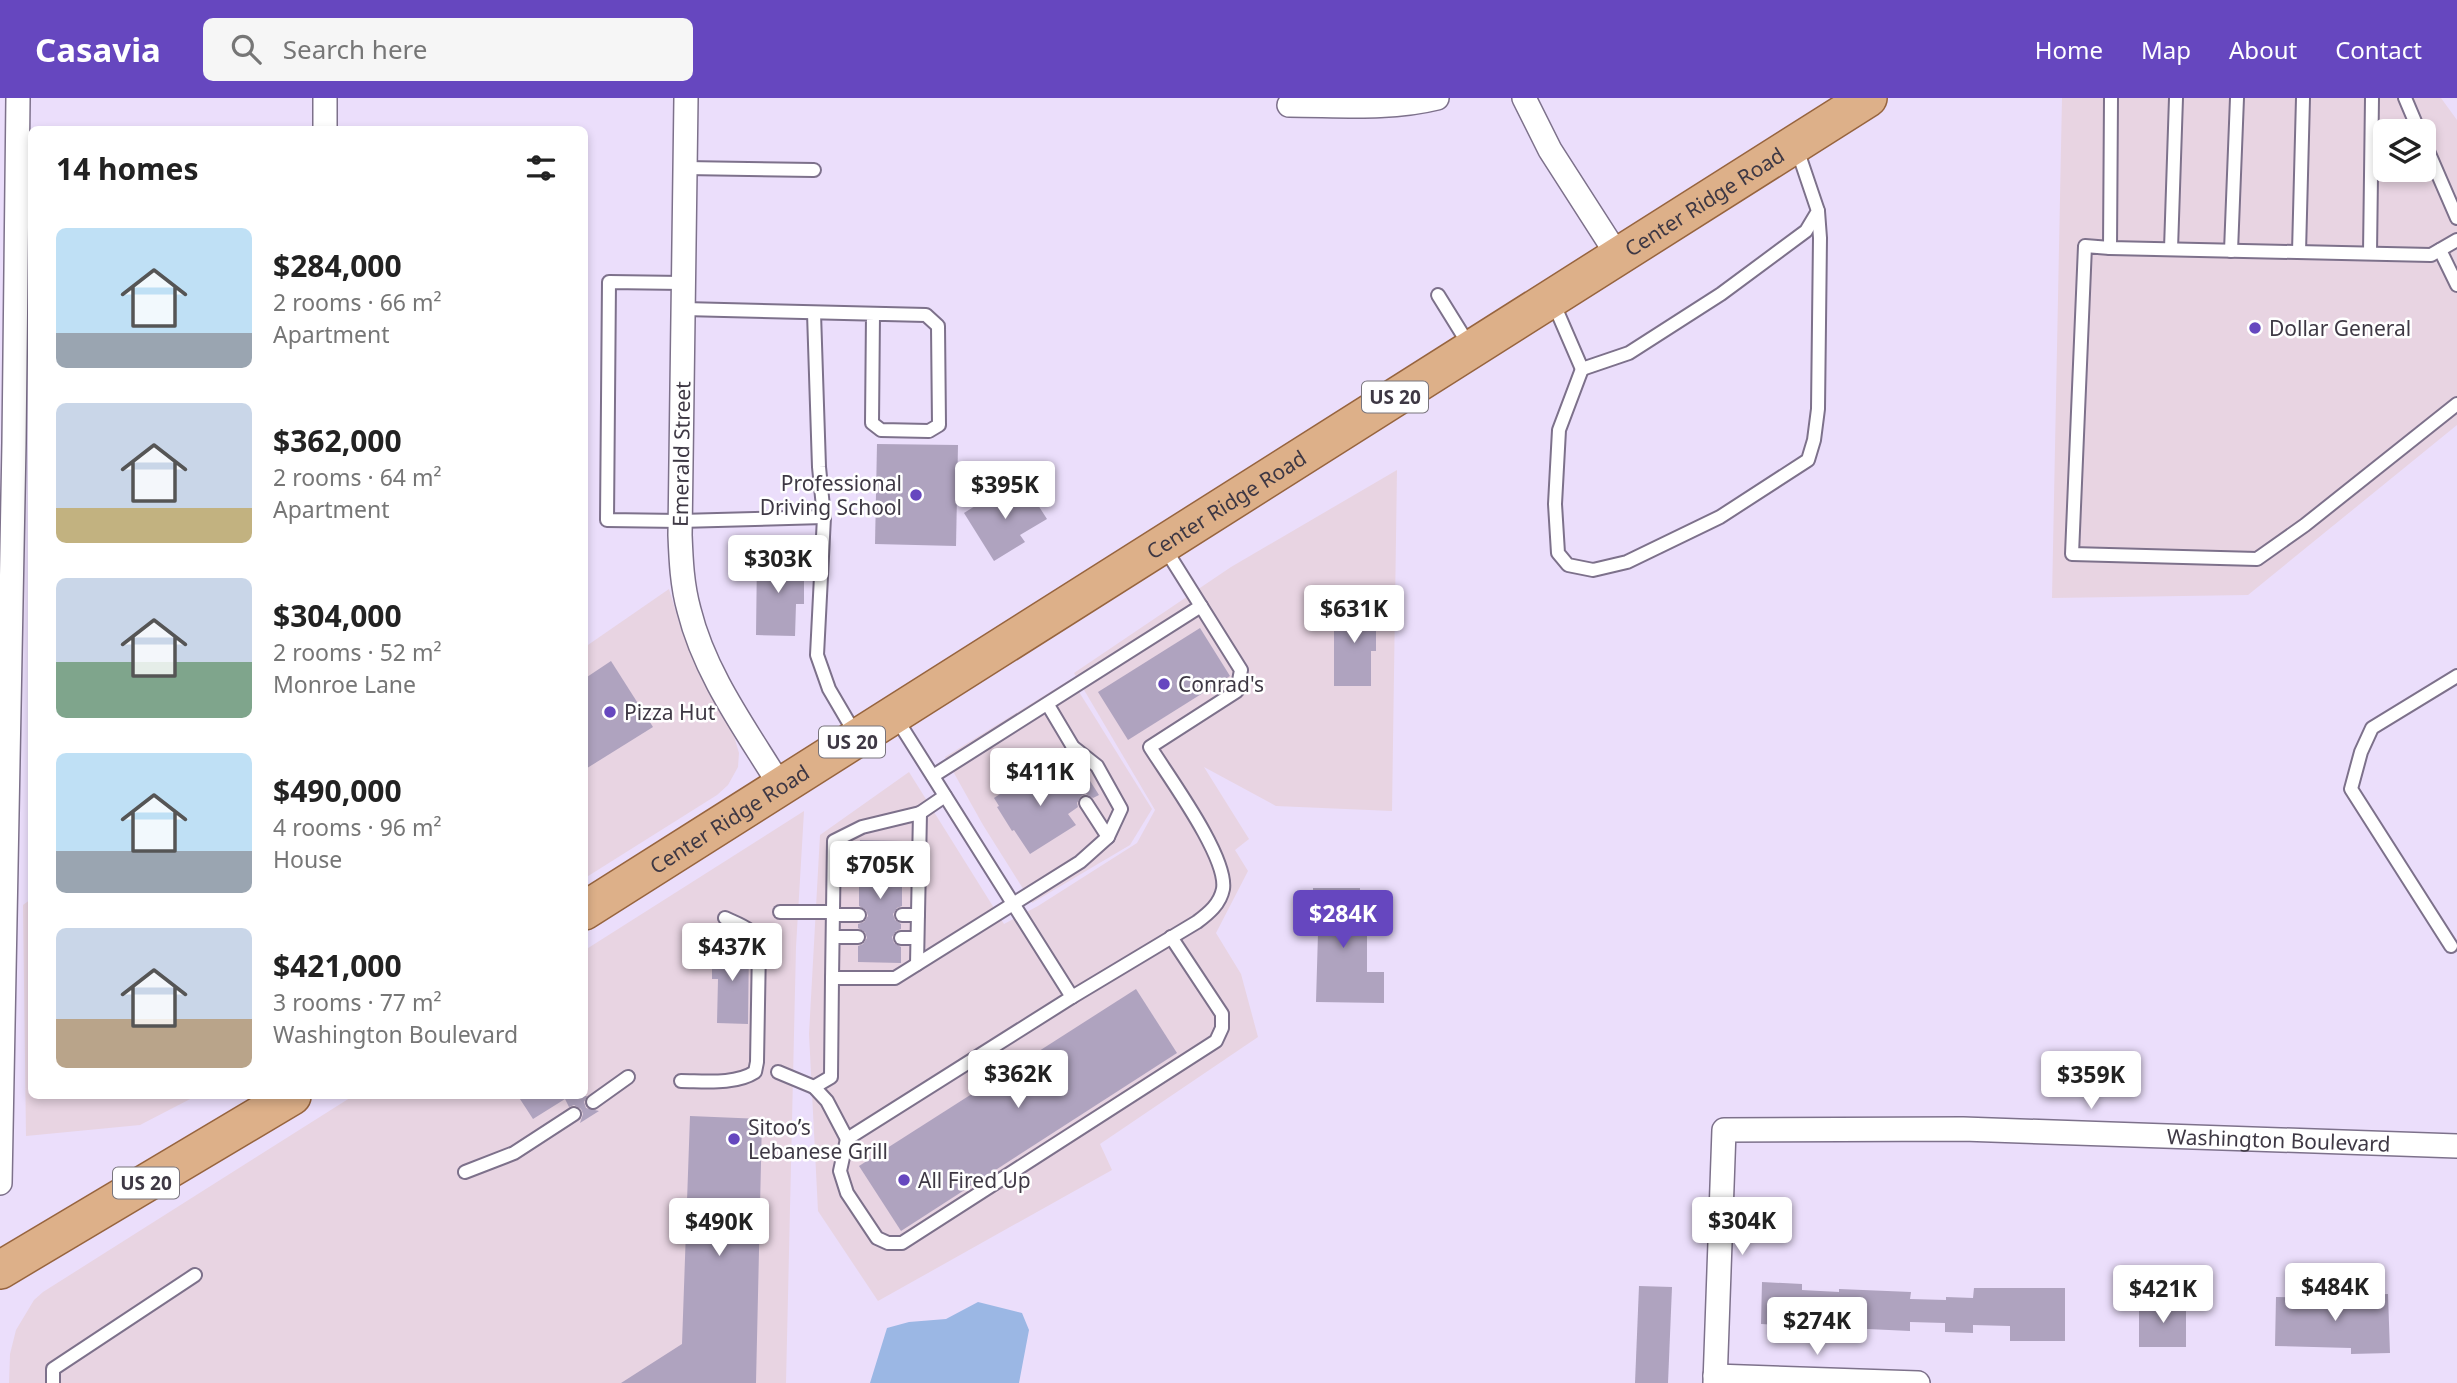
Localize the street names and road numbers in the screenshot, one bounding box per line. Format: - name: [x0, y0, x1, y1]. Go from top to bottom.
- street label: Center Ridge Road: [1619, 141, 1789, 263]
- street label: Emerald Street: [666, 381, 696, 527]
- road number: US 20: [1362, 382, 1428, 412]
- street label: Center Ridge Road: [1141, 443, 1311, 565]
- road number: US 20: [819, 726, 885, 758]
- street label: Center Ridge Road: [644, 758, 814, 880]
- street label: Washington Boulevard: [2166, 1122, 2391, 1158]
- road number: US 20: [113, 1168, 179, 1198]

